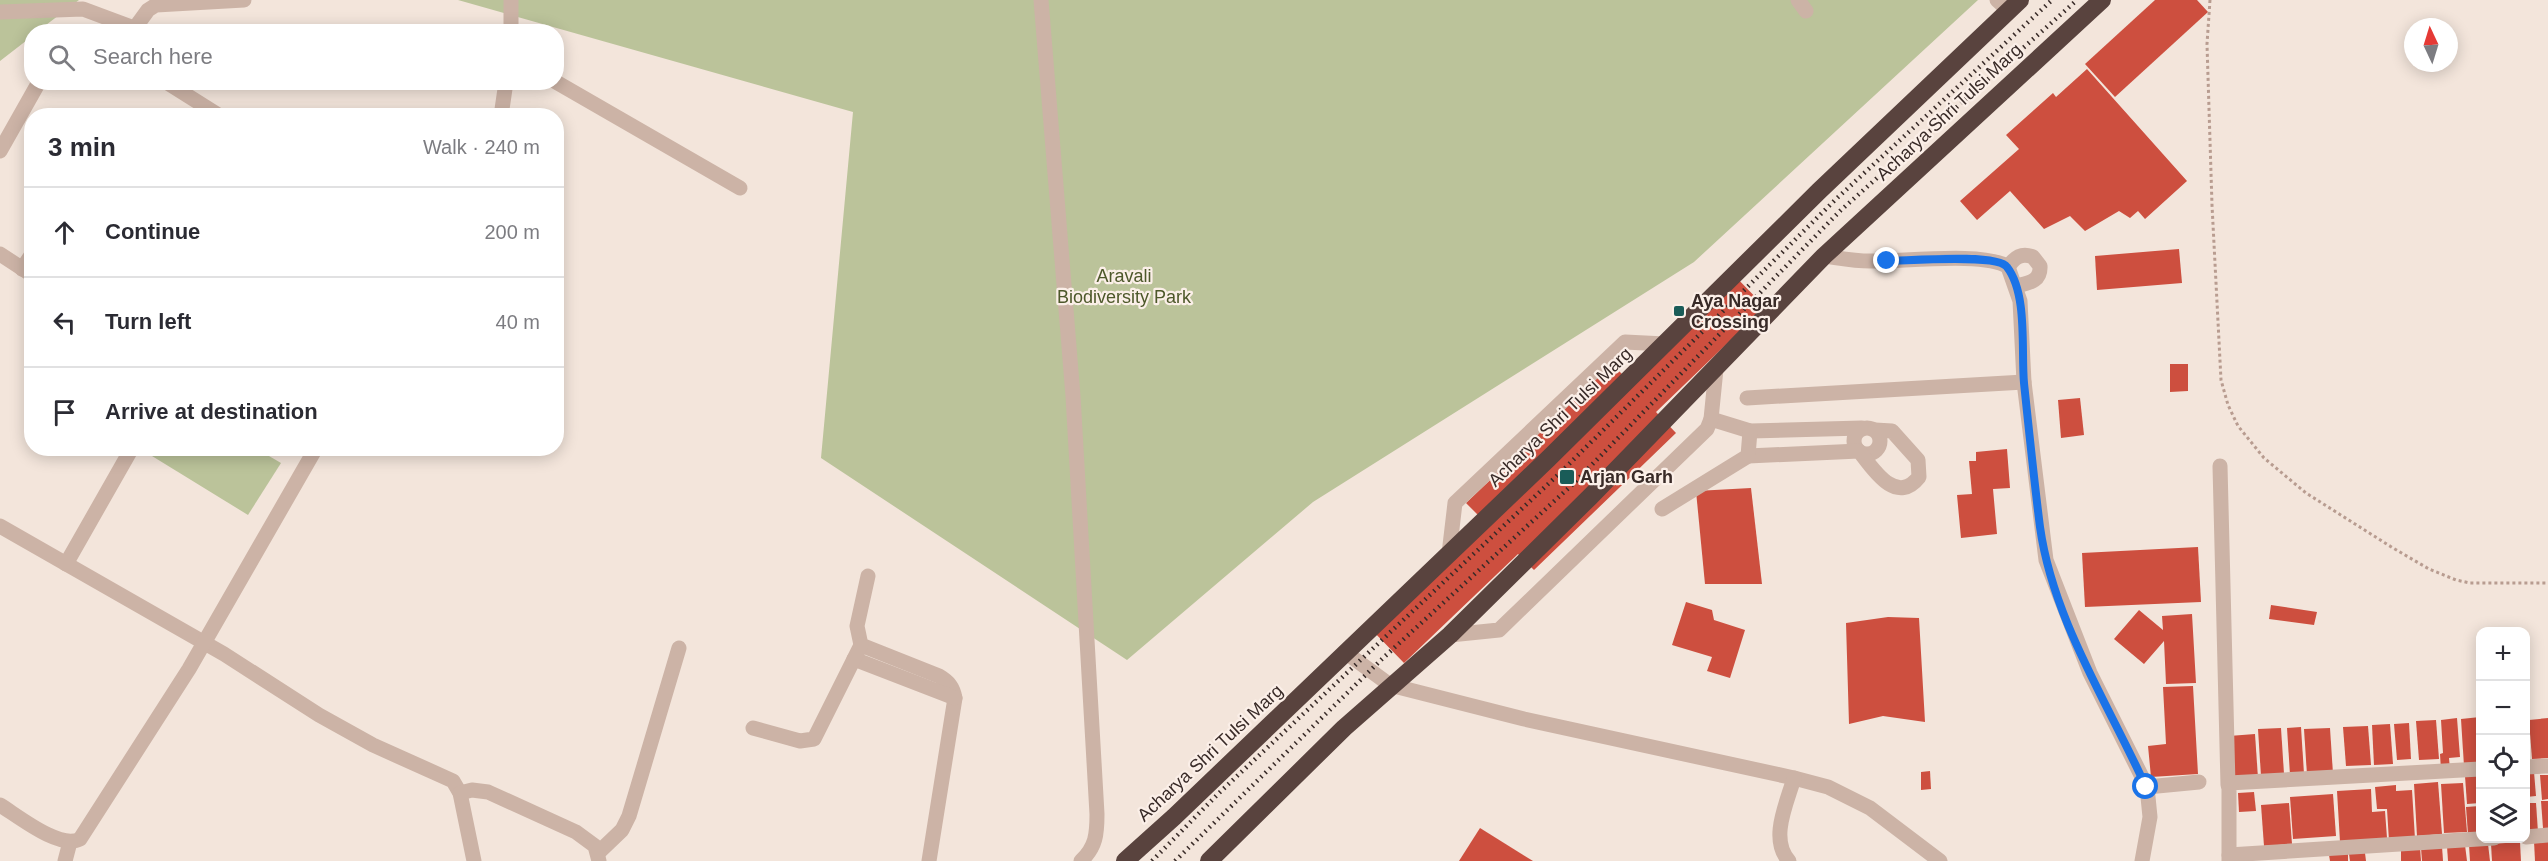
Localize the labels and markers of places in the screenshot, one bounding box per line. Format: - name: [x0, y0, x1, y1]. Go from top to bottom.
- place label: Aya Nagar Crossing: [1691, 291, 1779, 332]
- marker: Aya Nagar Crossing: [1672, 304, 1686, 318]
- place label: Arjan Garh: [1580, 467, 1673, 487]
- marker: Arjan Garh: [1558, 468, 1576, 486]

